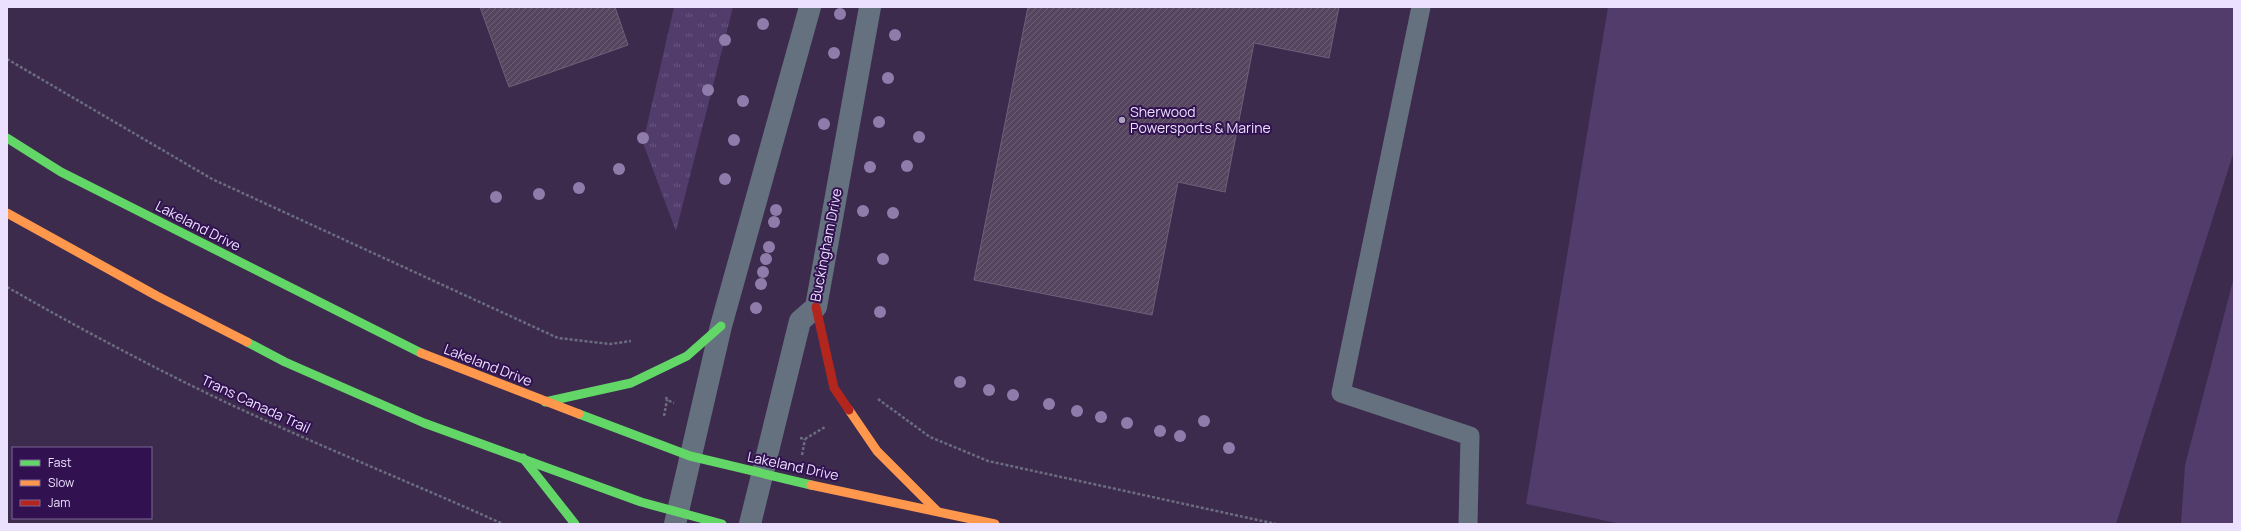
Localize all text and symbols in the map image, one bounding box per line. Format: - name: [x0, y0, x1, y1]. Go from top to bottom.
- place label: Sherwood Powersports & Marine: [1130, 102, 1271, 137]
- marker: Sherwood Powersports & Marine: [1117, 115, 1127, 125]
- street label: Buckingham Drive: [805, 187, 846, 303]
- street label: Lakeland Drive: [152, 196, 244, 255]
- street label: Lakeland Drive: [441, 339, 535, 390]
- street label: Trans Canada Trail: [199, 370, 314, 437]
- legend: [12, 447, 152, 519]
- street label: Lakeland Drive: [746, 447, 841, 484]
- text: Fast: [48, 454, 72, 471]
- text: Slow: [48, 474, 74, 491]
- text: Jam: [48, 494, 70, 511]

